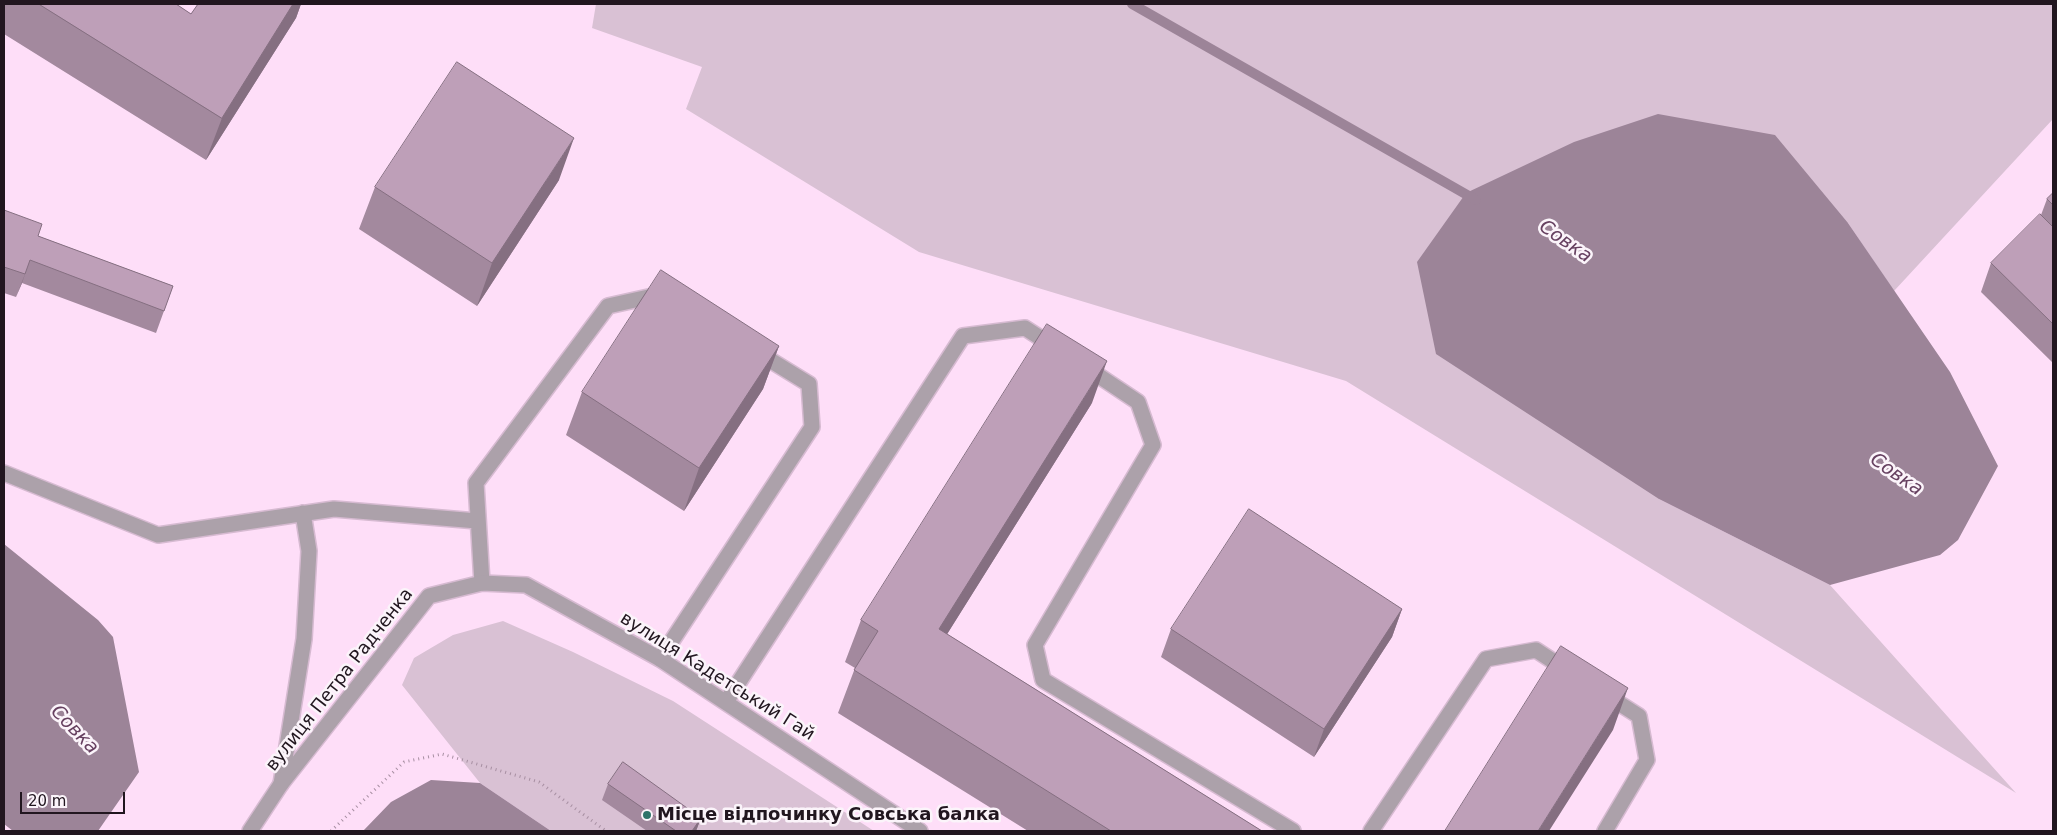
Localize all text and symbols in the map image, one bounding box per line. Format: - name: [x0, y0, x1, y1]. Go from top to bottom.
- water label: Совка: [1534, 216, 1596, 268]
- water label: Совка: [1865, 449, 1927, 501]
- street label: вулиця Петра Радченка: [262, 584, 418, 776]
- street label: вулиця Кадетський Гай: [616, 608, 818, 746]
- water label: Совка: [45, 701, 103, 759]
- scale bar: [22, 782, 128, 814]
- text: 20 m: [28, 792, 66, 810]
- place label: Місце відпочинку Совська балка: [657, 804, 1000, 826]
- marker: Місце відпочинку Совська балка: [641, 809, 653, 821]

